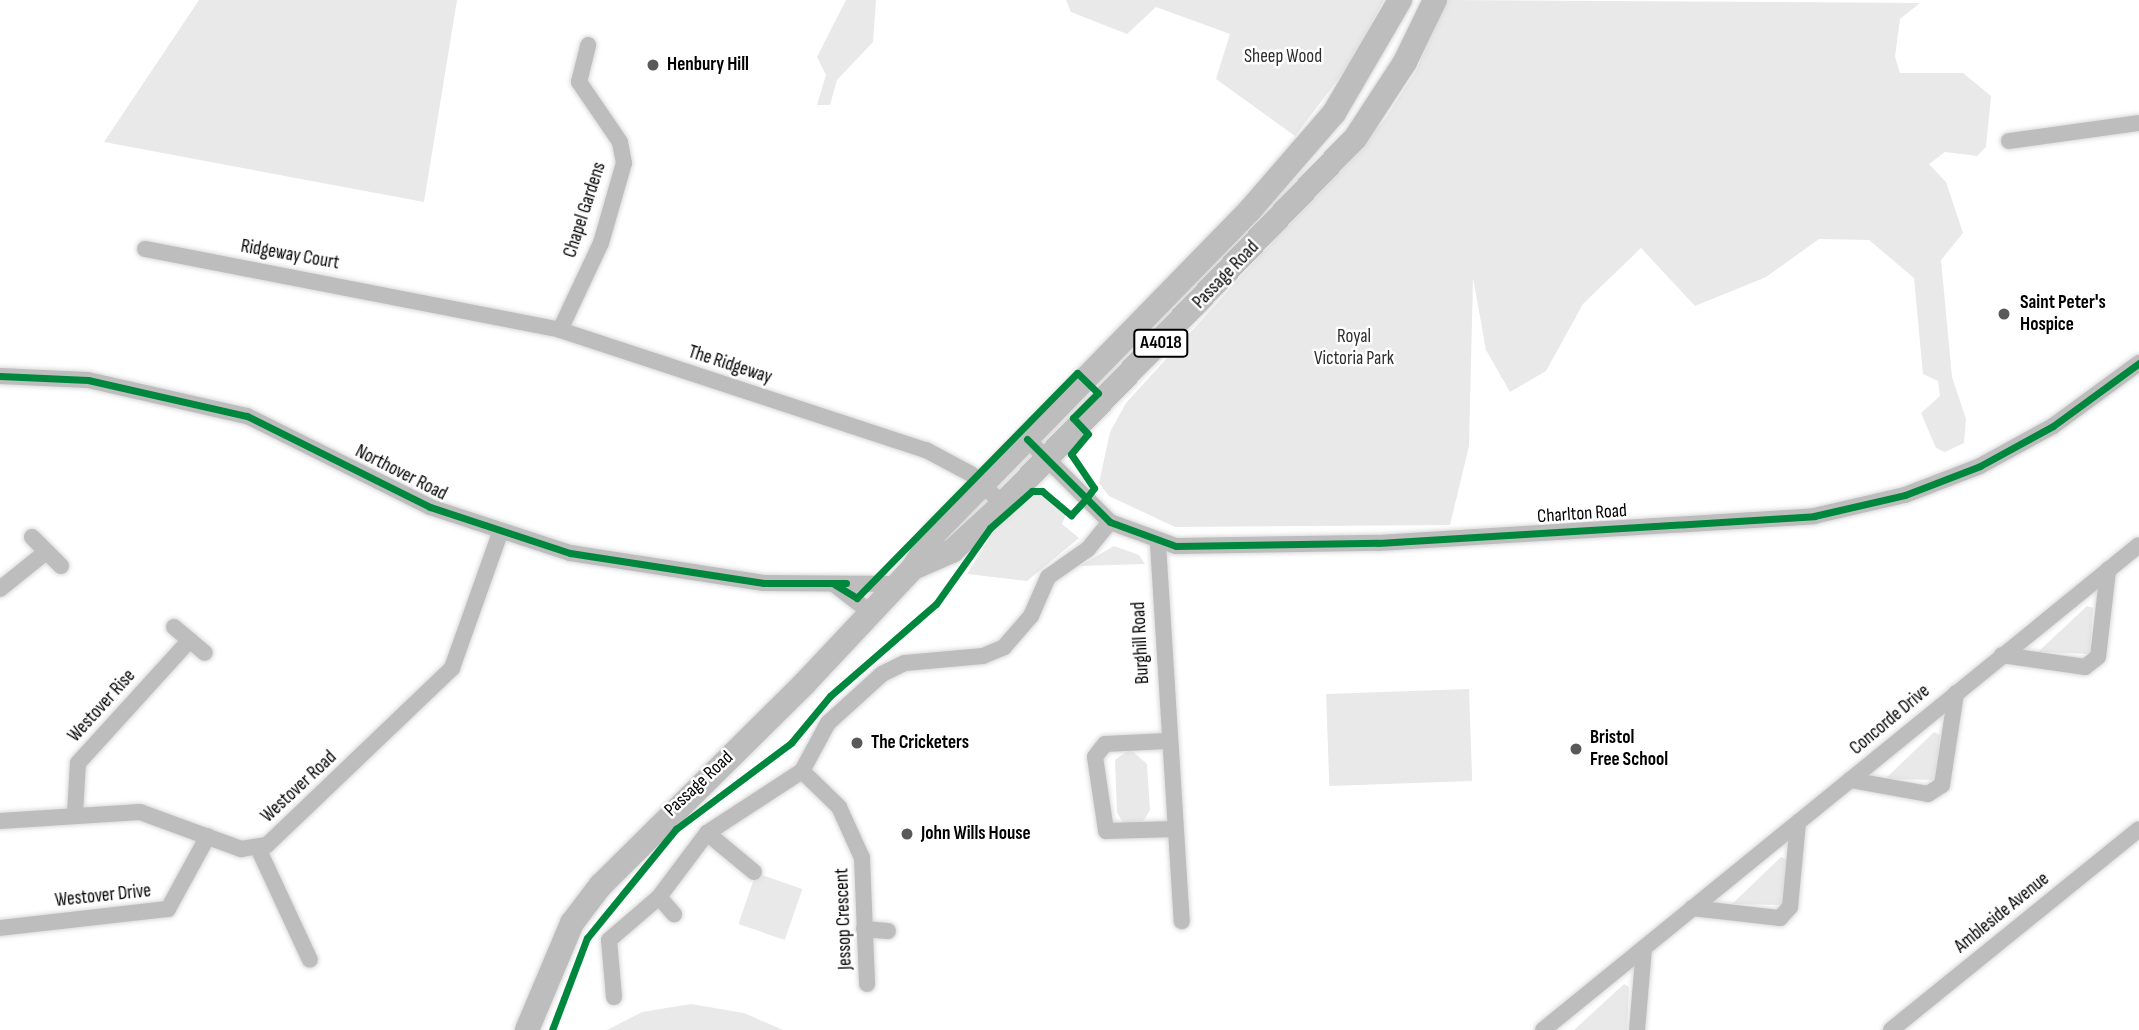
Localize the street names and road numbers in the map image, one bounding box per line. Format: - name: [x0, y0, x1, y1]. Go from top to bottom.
- street label: Chapel Gardens: [559, 159, 611, 261]
- street label: Ridgeway Court: [239, 235, 341, 275]
- street label: Passage Road: [1188, 236, 1264, 314]
- road number: A4018: [1133, 328, 1189, 358]
- street label: The Ridgeway: [685, 341, 775, 389]
- street label: Northover Road: [351, 440, 451, 506]
- street label: Charlton Road: [1536, 499, 1628, 529]
- street label: Burghill Road: [1127, 601, 1155, 685]
- street label: Westover Rise: [63, 665, 141, 747]
- street label: Concorde Drive: [1845, 680, 1935, 760]
- street label: Westover Road: [257, 746, 341, 828]
- street label: Passage Road: [660, 746, 738, 822]
- street label: Jessop Crescent: [831, 868, 857, 970]
- street label: Ambleside Avenue: [1950, 868, 2054, 958]
- street label: Westover Drive: [54, 880, 152, 912]

